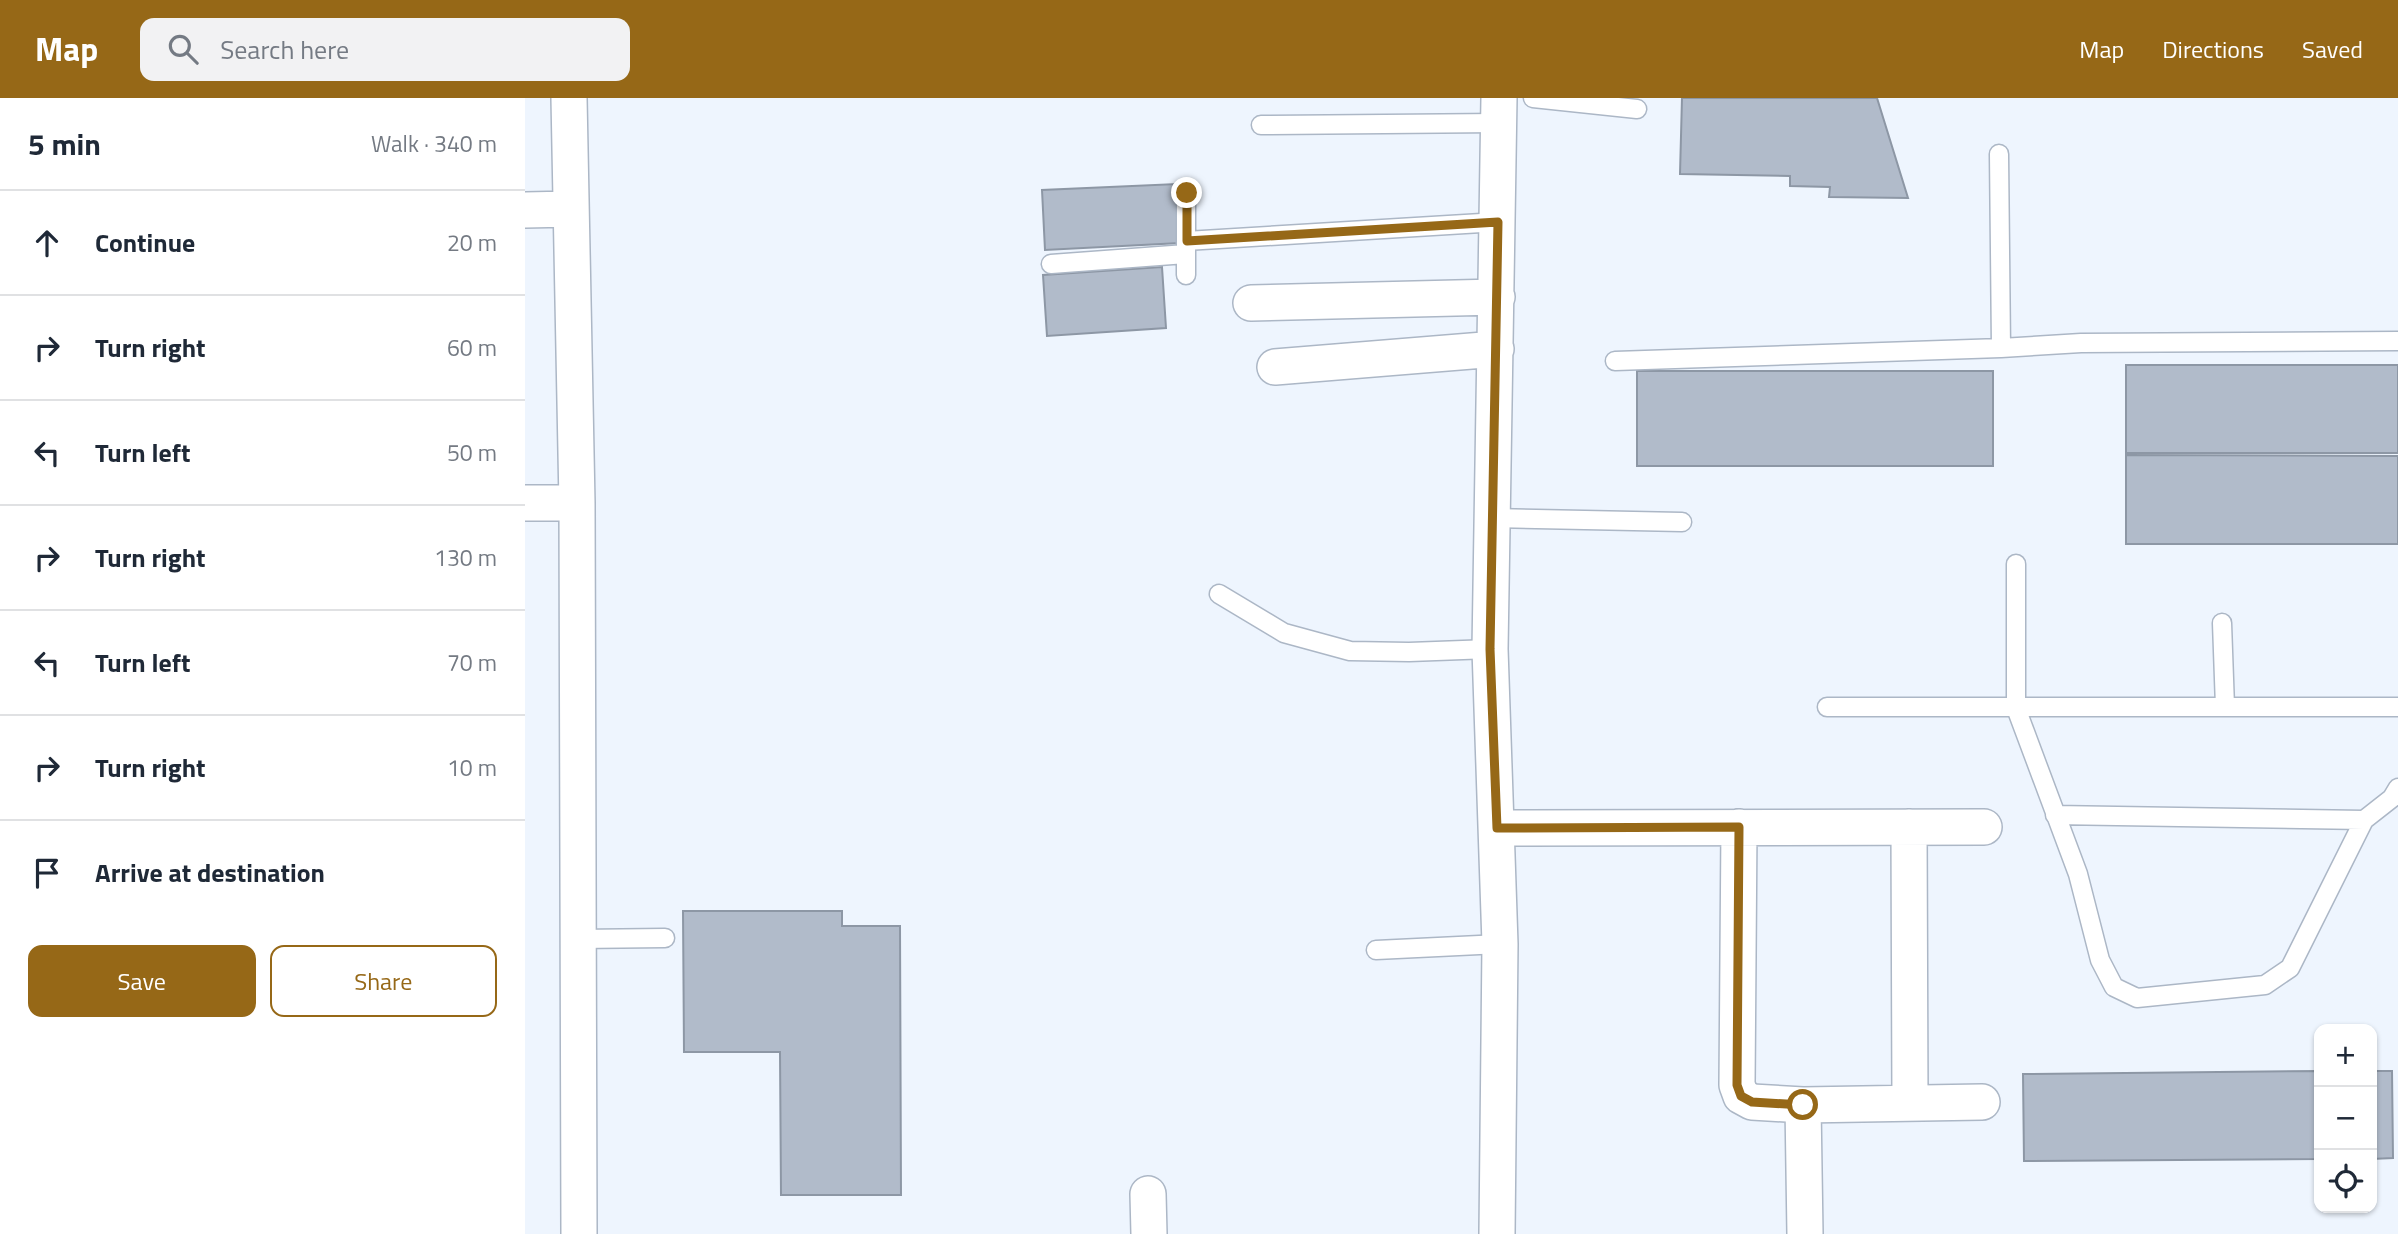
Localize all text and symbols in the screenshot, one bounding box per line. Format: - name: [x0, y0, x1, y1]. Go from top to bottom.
- search box: [140, 18, 630, 81]
- text: Map: [35, 24, 98, 74]
- icon: search: [164, 30, 202, 68]
- text: Search here: [220, 30, 349, 69]
- text: Map: [2079, 31, 2124, 67]
- text: Directions: [2162, 31, 2264, 67]
- text: Saved: [2302, 31, 2363, 67]
- text: 5 min: [28, 121, 101, 167]
- text: Walk · 340 m: [371, 126, 497, 161]
- route end: [1171, 177, 1202, 208]
- text: Continue: [95, 223, 195, 262]
- icon: ahead: [28, 224, 66, 262]
- text: 20 m: [447, 225, 497, 260]
- text: Turn right: [95, 328, 206, 367]
- icon: right: [28, 329, 66, 367]
- text: 60 m: [447, 330, 497, 365]
- text: Turn left: [95, 433, 190, 472]
- icon: left: [28, 434, 66, 472]
- text: 50 m: [447, 435, 497, 470]
- text: Turn right: [95, 538, 206, 577]
- icon: right: [28, 539, 66, 577]
- text: 130 m: [434, 540, 497, 575]
- text: Turn left: [95, 643, 190, 682]
- icon: left: [28, 644, 66, 682]
- text: 70 m: [447, 645, 497, 680]
- text: Turn right: [95, 748, 206, 787]
- icon: right: [28, 749, 66, 787]
- text: 10 m: [447, 750, 497, 785]
- text: Arrive at destination: [95, 853, 325, 892]
- icon: arrive: [28, 854, 66, 892]
- button: Save: [28, 945, 256, 1017]
- button: Share: [270, 945, 497, 1017]
- map controls: [2314, 1024, 2377, 1213]
- button: +: [2314, 1024, 2377, 1087]
- button: −: [2314, 1087, 2377, 1150]
- route start: [1787, 1089, 1818, 1120]
- button: locate: [2314, 1150, 2377, 1213]

